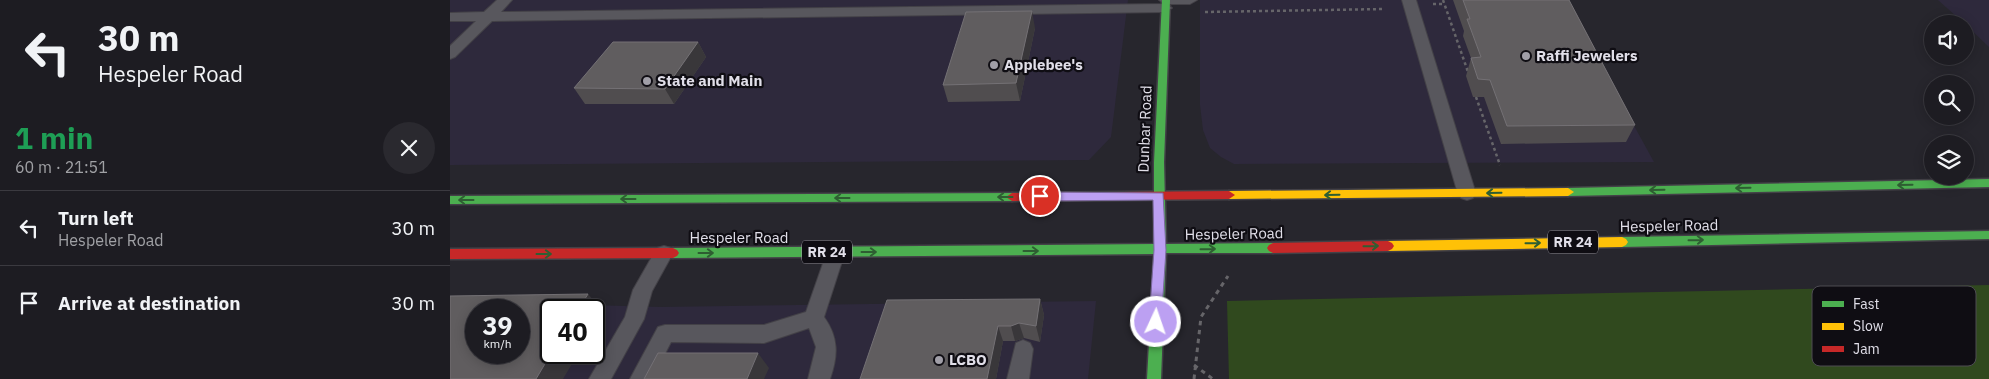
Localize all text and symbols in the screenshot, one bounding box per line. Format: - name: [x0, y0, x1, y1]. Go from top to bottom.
- text: 30 m: [98, 15, 180, 61]
- map controls: [1924, 15, 1974, 185]
- button: sound: [1924, 15, 1974, 65]
- icon: left: [15, 20, 80, 85]
- place label: Raffi Jewelers: [1536, 46, 1638, 65]
- marker: Raffi Jewelers: [1520, 50, 1532, 62]
- place label: Applebee's: [1004, 55, 1083, 74]
- text: Hespeler Road: [98, 59, 243, 88]
- marker: Applebee's: [988, 59, 1000, 71]
- place label: State and Main: [657, 71, 762, 90]
- marker: State and Main: [641, 75, 653, 87]
- button: search: [1924, 75, 1974, 125]
- street label: Dunbar Road: [1133, 85, 1156, 173]
- text: 1 min: [15, 118, 93, 157]
- button: close: [383, 122, 435, 174]
- button: layers: [1924, 135, 1974, 185]
- text: 60 m · 21:51: [15, 157, 108, 177]
- pin: [1019, 175, 1061, 217]
- one-way arrow: [1898, 180, 1914, 190]
- icon: arrive: [1026, 182, 1054, 210]
- one-way arrow: [1735, 183, 1752, 193]
- one-way arrow: [1649, 185, 1665, 194]
- one-way arrow: [1487, 188, 1503, 198]
- one-way arrow: [1324, 190, 1340, 200]
- one-way arrow: [997, 192, 1014, 202]
- one-way arrow: [835, 193, 851, 203]
- one-way arrow: [621, 194, 637, 204]
- one-way arrow: [458, 195, 474, 205]
- text: Turn left: [58, 206, 134, 230]
- icon: left: [15, 214, 43, 242]
- street label: Hespeler Road: [1619, 215, 1719, 236]
- text: 30 m: [391, 216, 435, 240]
- street label: Hespeler Road: [1184, 223, 1284, 244]
- street label: Hespeler Road: [690, 228, 788, 247]
- text: Hespeler Road: [58, 230, 164, 250]
- road number: RR 24: [1548, 230, 1598, 253]
- one-way arrow: [1688, 235, 1704, 245]
- one-way arrow: [1525, 238, 1541, 248]
- road number: RR 24: [802, 240, 852, 264]
- one-way arrow: [1362, 241, 1379, 251]
- one-way arrow: [1200, 244, 1216, 254]
- one-way arrow: [1022, 246, 1039, 256]
- one-way arrow: [860, 247, 876, 257]
- one-way arrow: [698, 248, 714, 258]
- one-way arrow: [535, 249, 551, 259]
- legend: [1812, 286, 1976, 366]
- icon: arrive: [15, 289, 43, 317]
- text: Arrive at destination: [58, 291, 241, 315]
- text: 30 m: [391, 291, 435, 315]
- position arrow: [1129, 295, 1181, 347]
- text: Fast: [1853, 295, 1879, 313]
- speed limit sign: 40: [540, 299, 605, 364]
- text: 39: [482, 309, 513, 342]
- text: Slow: [1853, 317, 1884, 335]
- text: km/h: [483, 336, 512, 351]
- text: Jam: [1853, 340, 1880, 358]
- place label: LCBO: [949, 350, 987, 369]
- marker: LCBO: [933, 354, 945, 366]

